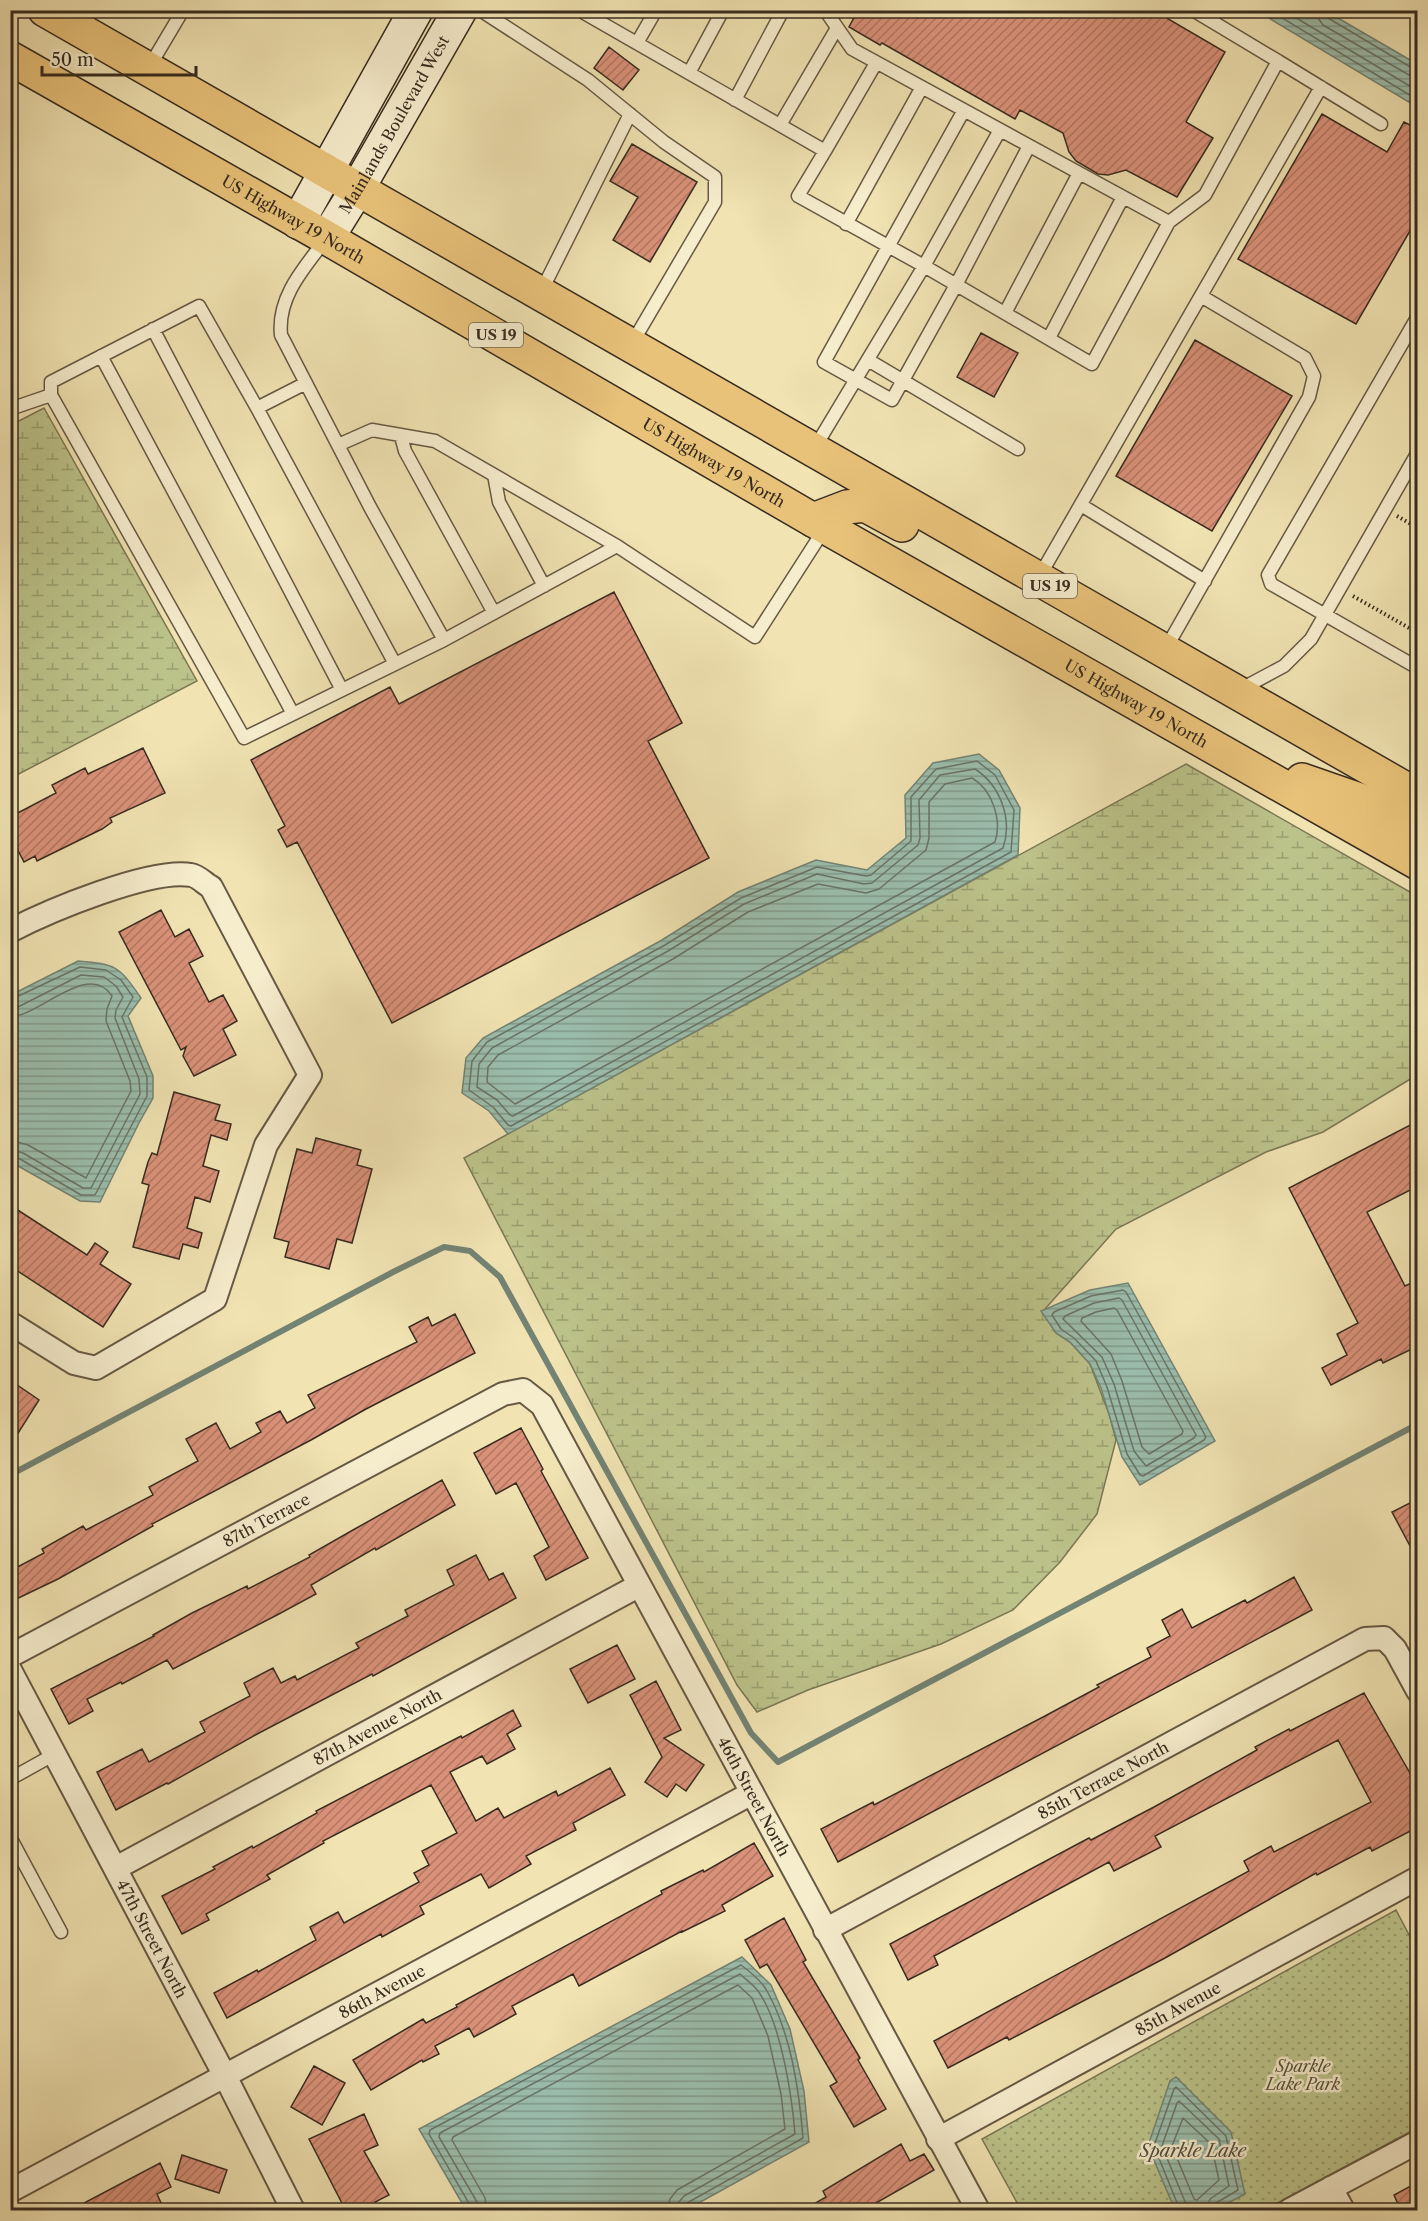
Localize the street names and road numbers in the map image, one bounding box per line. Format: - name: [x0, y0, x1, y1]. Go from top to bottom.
- street label: Mainlands Boulevard West: [335, 32, 453, 217]
- street label: US Highway 19 North: [218, 170, 369, 268]
- road number: US 19: [469, 323, 523, 347]
- street label: US Highway 19 North: [639, 413, 789, 512]
- road number: US 19: [1023, 574, 1077, 598]
- street label: US Highway 19 North: [1061, 655, 1212, 752]
- street label: 87th Terrace: [219, 1489, 313, 1551]
- street label: 87th Avenue North: [310, 1684, 445, 1770]
- street label: 46th Street North: [713, 1733, 795, 1860]
- street label: 85th Terrace North: [1034, 1737, 1172, 1823]
- street label: 47th Street North: [113, 1876, 192, 2002]
- street label: 86th Avenue: [335, 1960, 429, 2023]
- street label: 85th Avenue: [1132, 1977, 1224, 2040]

